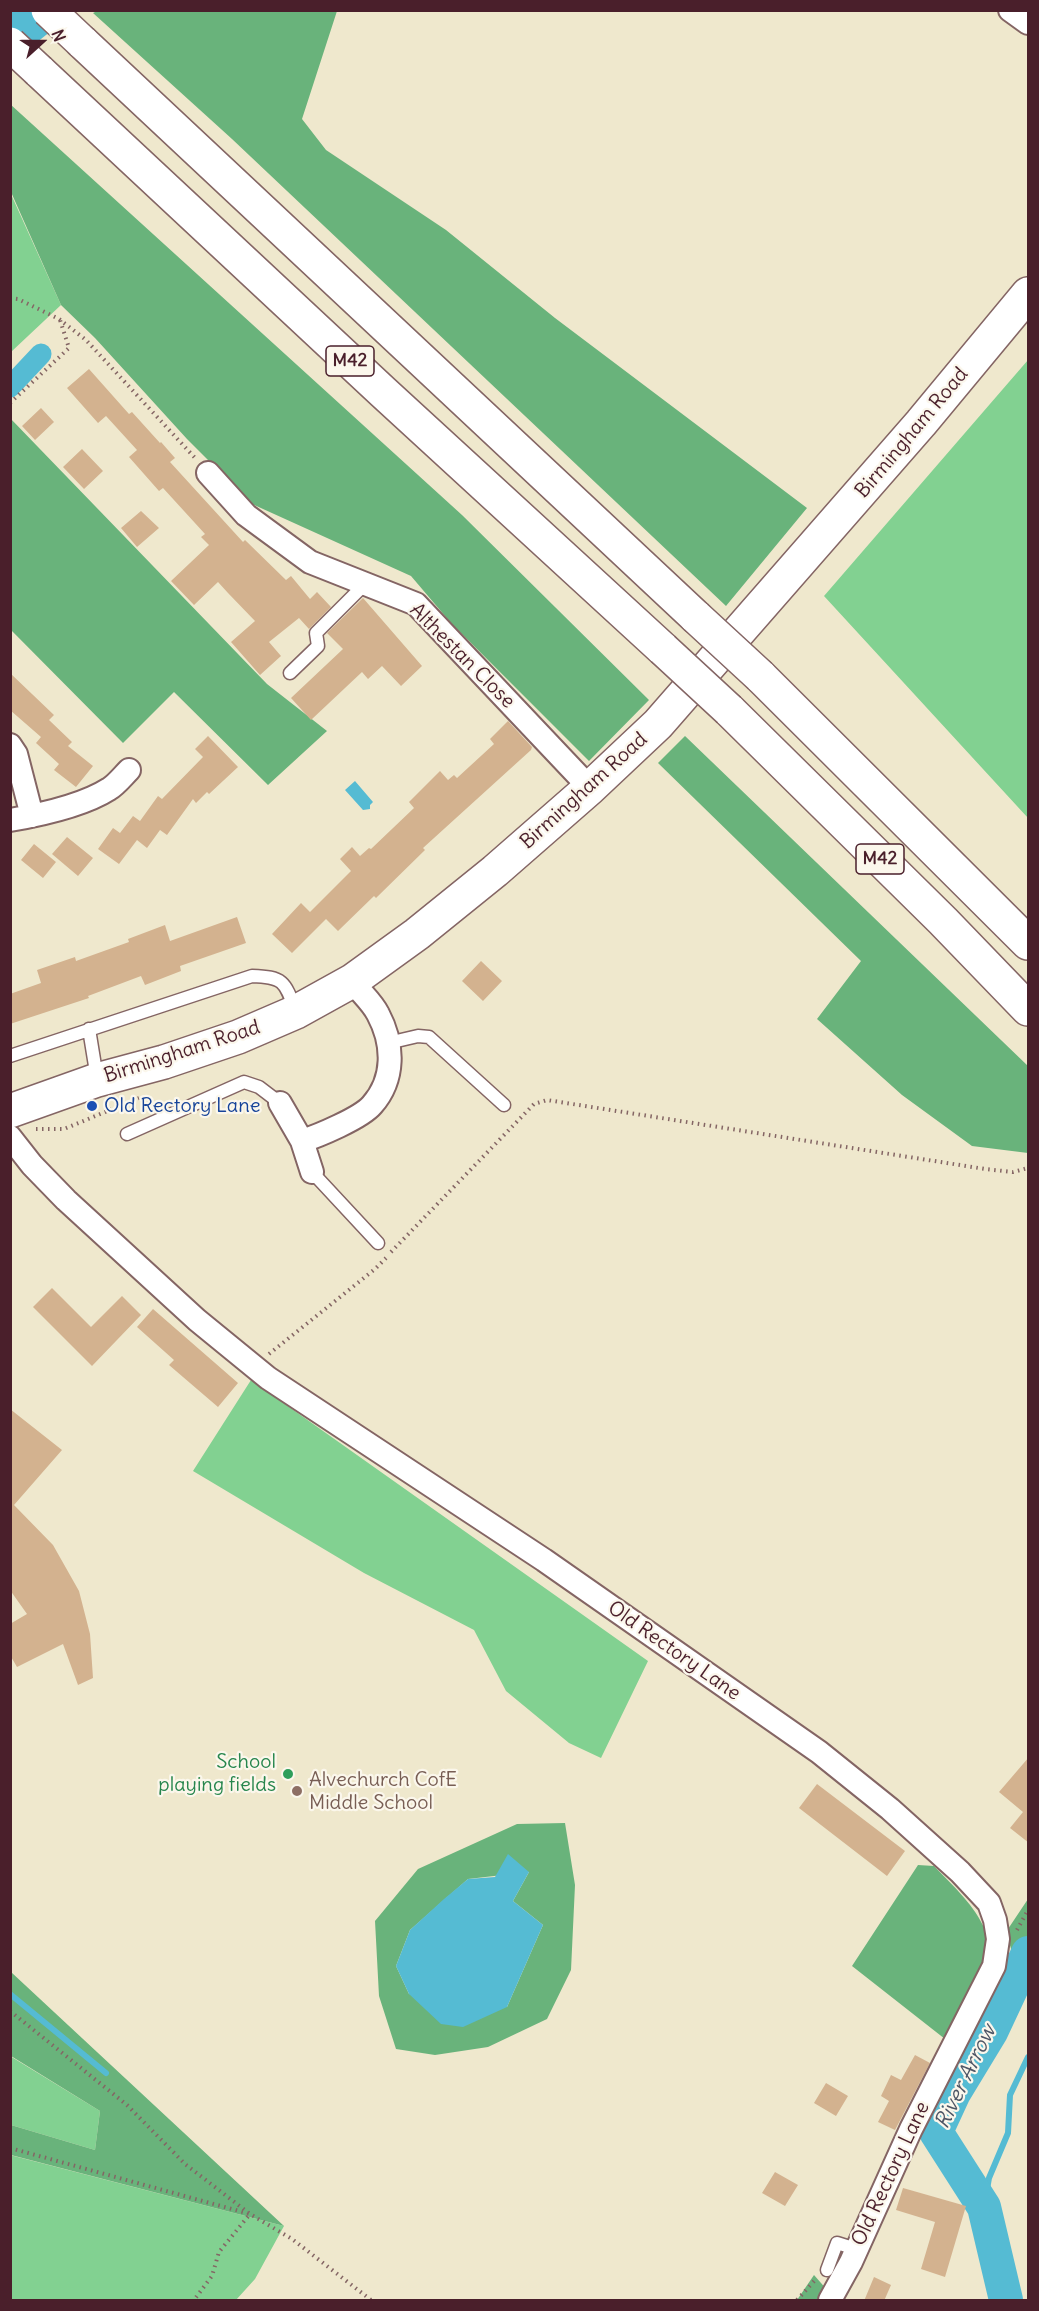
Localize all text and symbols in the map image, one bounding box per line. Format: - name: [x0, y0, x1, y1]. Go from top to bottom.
- north arrow: [12, 12, 72, 72]
- text: N: [47, 27, 70, 44]
- road number: M42: [326, 346, 374, 376]
- street label: Birmingham Road: [851, 363, 973, 503]
- street label: Althestan Close: [404, 598, 520, 714]
- street label: Birmingham Road: [516, 728, 652, 854]
- road number: M42: [856, 844, 904, 874]
- street label: Birmingham Road: [101, 1015, 263, 1089]
- place label: Old Rectory Lane: [104, 1094, 261, 1118]
- marker: Old Rectory Lane: [85, 1099, 99, 1113]
- street label: Old Rectory Lane: [603, 1596, 745, 1706]
- place label: School playing fields: [158, 1750, 276, 1797]
- marker: School playing fields: [281, 1767, 295, 1781]
- place label: Alvechurch CofE Middle School: [309, 1768, 457, 1815]
- marker: Alvechurch CofE Middle School: [290, 1784, 304, 1798]
- water label: River Arrow: [930, 2021, 1002, 2133]
- street label: Old Rectory Lane: [847, 2098, 935, 2250]

